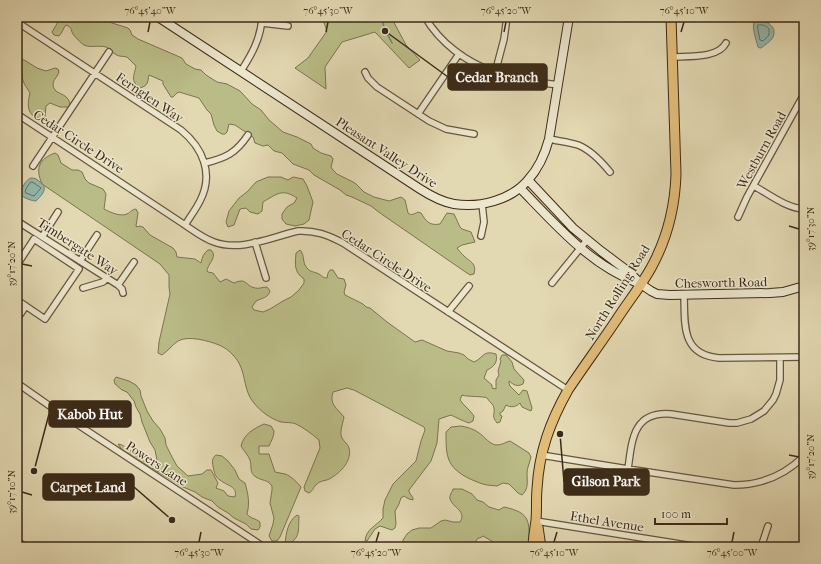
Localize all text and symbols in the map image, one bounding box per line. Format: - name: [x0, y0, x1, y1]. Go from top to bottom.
- text: 76°45'40"W: [124, 5, 177, 17]
- text: 76°45'30"W: [303, 5, 354, 17]
- text: 76°45'20"W: [481, 5, 532, 17]
- text: 76°45'10"W: [660, 5, 710, 17]
- callout: Cedar Branch: [448, 64, 547, 90]
- street label: Fernglen Way: [113, 69, 187, 126]
- text: Cedar Branch: [456, 69, 540, 86]
- street label: Cedar Circle Drive: [31, 107, 127, 177]
- street label: Westburn Road: [733, 108, 789, 193]
- street label: Pleasant Valley Drive: [333, 114, 441, 191]
- text: 39°17'30"N: [805, 206, 817, 251]
- street label: Timbergate Way: [35, 215, 122, 279]
- street label: Cedar Circle Drive: [339, 226, 435, 296]
- text: 39°17'20"N: [6, 241, 18, 287]
- street label: North Rolling Road: [582, 241, 653, 343]
- street label: Chesworth Road: [675, 274, 768, 291]
- callout: Kabob Hut: [49, 401, 131, 427]
- text: Kabob Hut: [57, 406, 124, 423]
- text: 39°17'20"N: [805, 434, 817, 480]
- street label: Powers Lane: [123, 438, 191, 489]
- callout: Gilson Park: [564, 469, 649, 495]
- text: 39°17'10"N: [6, 470, 18, 514]
- text: Gilson Park: [571, 473, 641, 490]
- callout: Carpet Land: [43, 474, 134, 500]
- text: Carpet Land: [50, 479, 127, 496]
- scale bar: [655, 500, 727, 526]
- text: 100 m: [661, 507, 691, 521]
- street label: Ethel Avenue: [569, 508, 645, 535]
- text: 76°45'30"W: [174, 547, 225, 559]
- text: 76°45'20"W: [351, 547, 402, 559]
- text: 76°45'10"W: [530, 547, 580, 559]
- text: 76°45'00"W: [707, 547, 759, 559]

